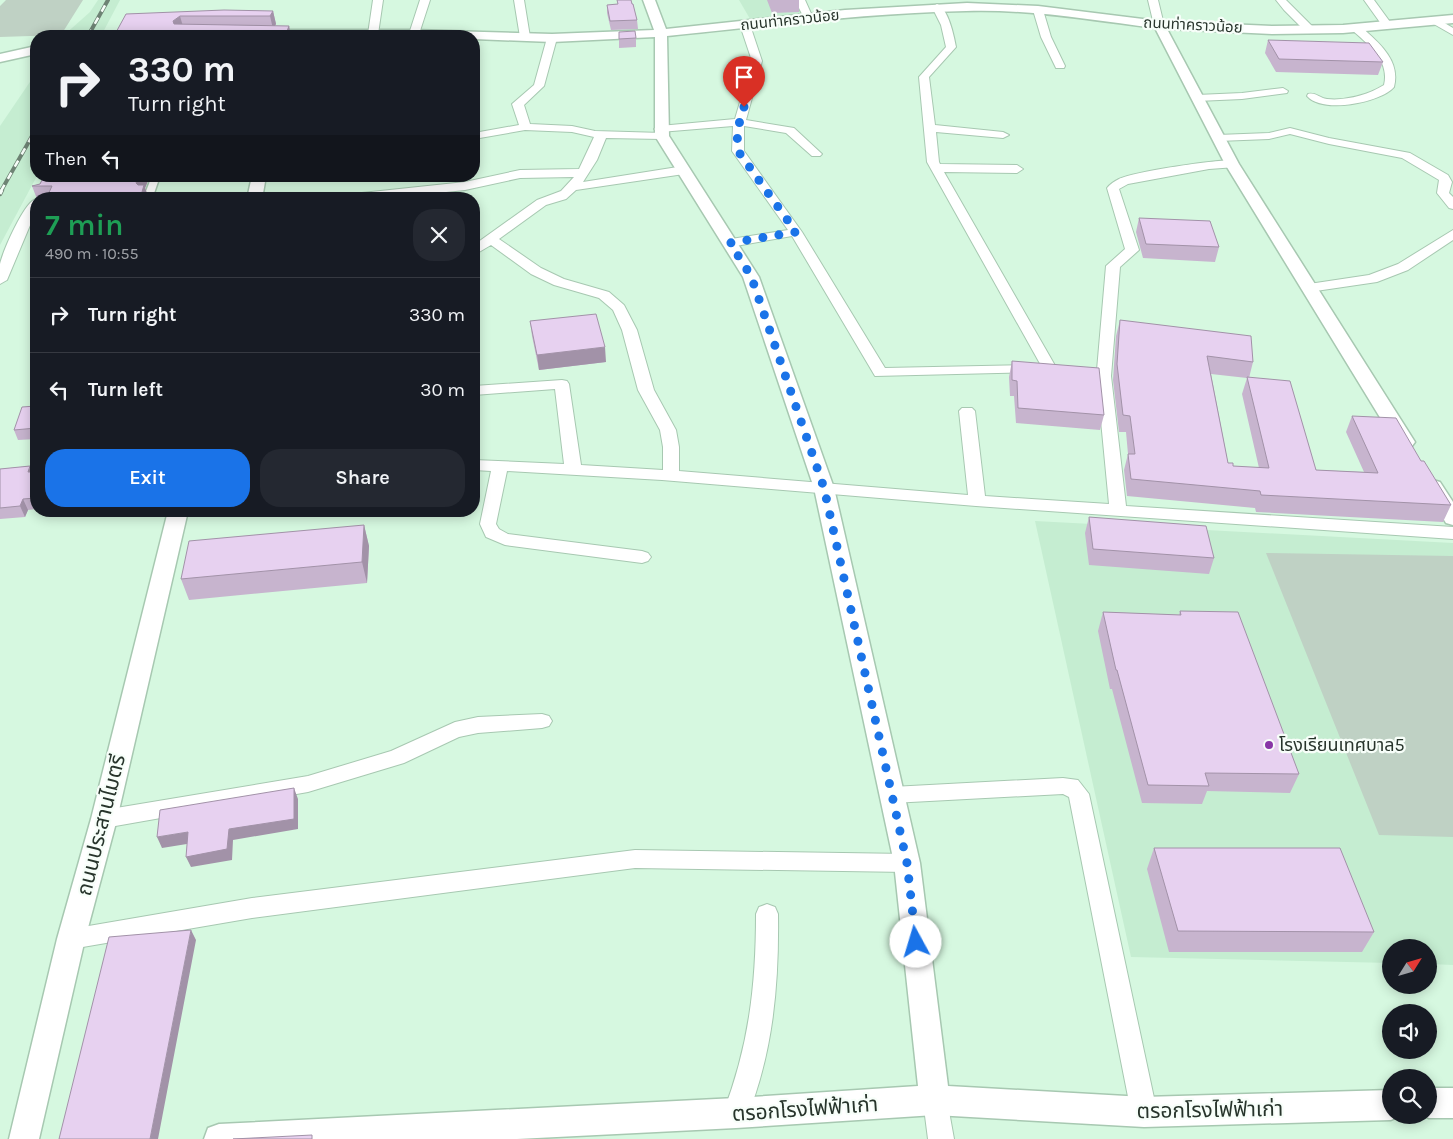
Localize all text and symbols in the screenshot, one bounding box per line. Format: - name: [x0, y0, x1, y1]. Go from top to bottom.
- street label: ถนนท่าคราวน้อย: [740, 6, 840, 34]
- street label: ถนนท่าคราวน้อย: [1143, 13, 1243, 37]
- text: 330 m: [128, 49, 236, 90]
- icon: right: [45, 50, 110, 115]
- pin: [723, 56, 765, 107]
- icon: arrive: [730, 63, 758, 91]
- text: Turn right: [128, 91, 226, 117]
- icon: left: [97, 145, 125, 173]
- text: Then: [45, 148, 87, 170]
- text: 7 min: [45, 207, 124, 243]
- button: close: [413, 209, 465, 261]
- text: 490 m · 10:55: [45, 244, 138, 263]
- icon: right: [45, 301, 73, 329]
- text: Turn right: [88, 304, 177, 326]
- text: 330 m: [409, 304, 465, 326]
- icon: left: [45, 376, 73, 404]
- text: Turn left: [88, 379, 163, 401]
- text: 30 m: [420, 379, 465, 401]
- button: Exit: [45, 449, 250, 507]
- button: Share: [260, 449, 465, 507]
- place label: โรงเรียนเทศบาล5: [1279, 734, 1405, 756]
- marker: โรงเรียนเทศบาล5: [1263, 739, 1275, 751]
- street label: ถนนประสานไมตรี: [72, 752, 130, 898]
- position arrow: [889, 915, 941, 967]
- north arrow: [1382, 939, 1438, 994]
- map controls: [1382, 939, 1437, 1124]
- button: sound: [1382, 1004, 1437, 1059]
- button: search: [1382, 1069, 1437, 1124]
- street label: ตรอกโรงไฟฟ้าเก่า: [731, 1092, 879, 1126]
- street label: ตรอกโรงไฟฟ้าเก่า: [1137, 1097, 1283, 1123]

